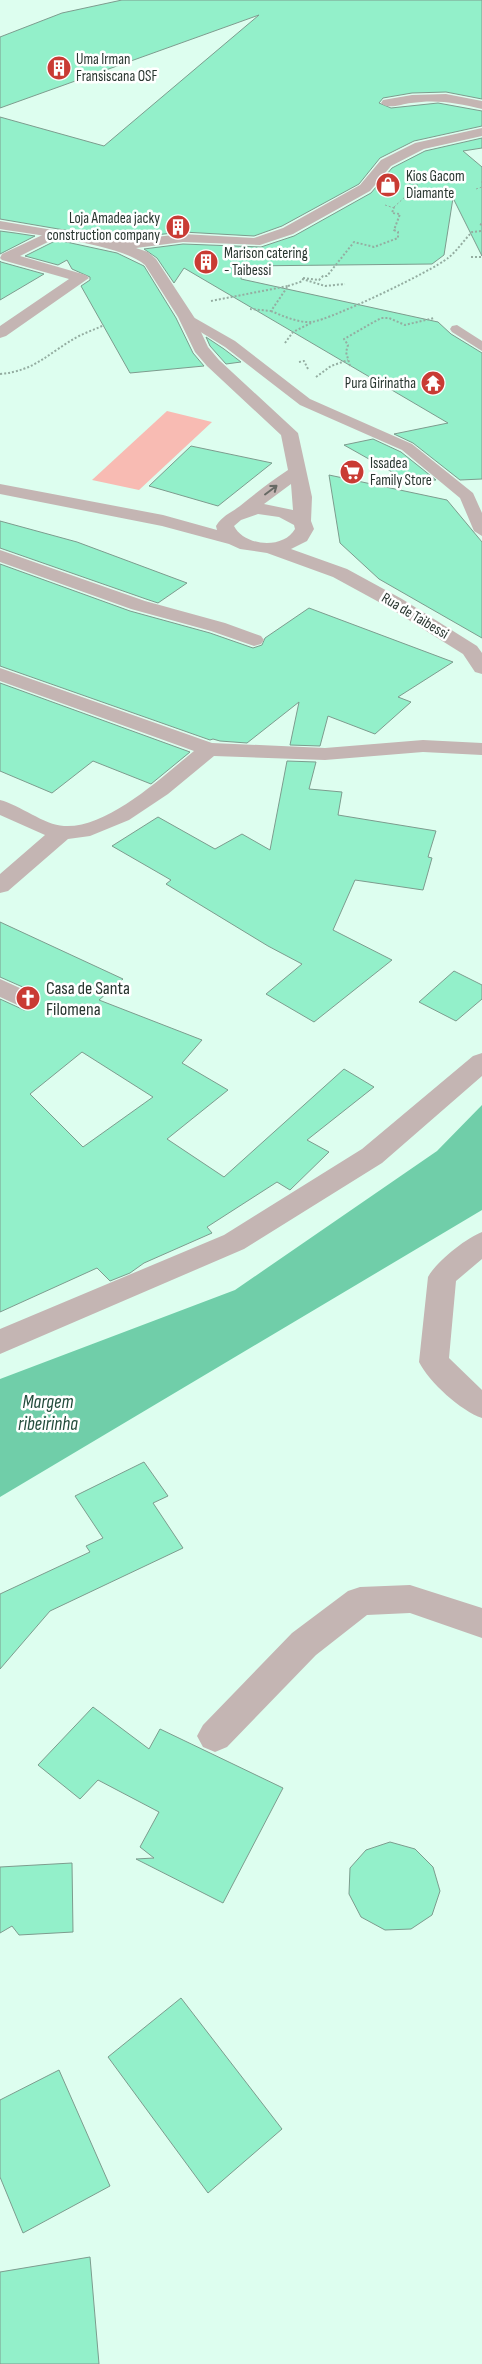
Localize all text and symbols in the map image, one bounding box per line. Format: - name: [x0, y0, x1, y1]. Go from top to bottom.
- place label: Uma Irman Fransiscana OSF: [76, 50, 157, 86]
- building icon: Uma Irman Fransiscana OSF: [46, 55, 72, 81]
- place label: Kios Gacom Diamante: [406, 167, 465, 203]
- shop icon: Kios Gacom Diamante: [375, 172, 401, 198]
- place label: Loja Amadea jacky construction company: [47, 209, 160, 245]
- building icon: Loja Amadea jacky construction company: [165, 214, 191, 240]
- place label: Marison catering - Taibessi: [224, 244, 308, 280]
- building icon: Marison catering - Taibessi: [193, 249, 219, 275]
- temple icon: Pura Girinatha: [420, 370, 446, 396]
- place label: Pura Girinatha: [345, 374, 416, 393]
- place label: Issadea Family Store: [370, 454, 432, 490]
- supermarket icon: Issadea Family Store: [339, 459, 365, 485]
- one-way arrow: [264, 485, 277, 496]
- street label: Rua de Taibessi: [378, 588, 452, 644]
- place label: Casa de Santa Filomena: [46, 978, 130, 1020]
- church icon: Casa de Santa Filomena: [15, 985, 41, 1011]
- water label: Margem ribeirinha: [18, 1391, 78, 1436]

